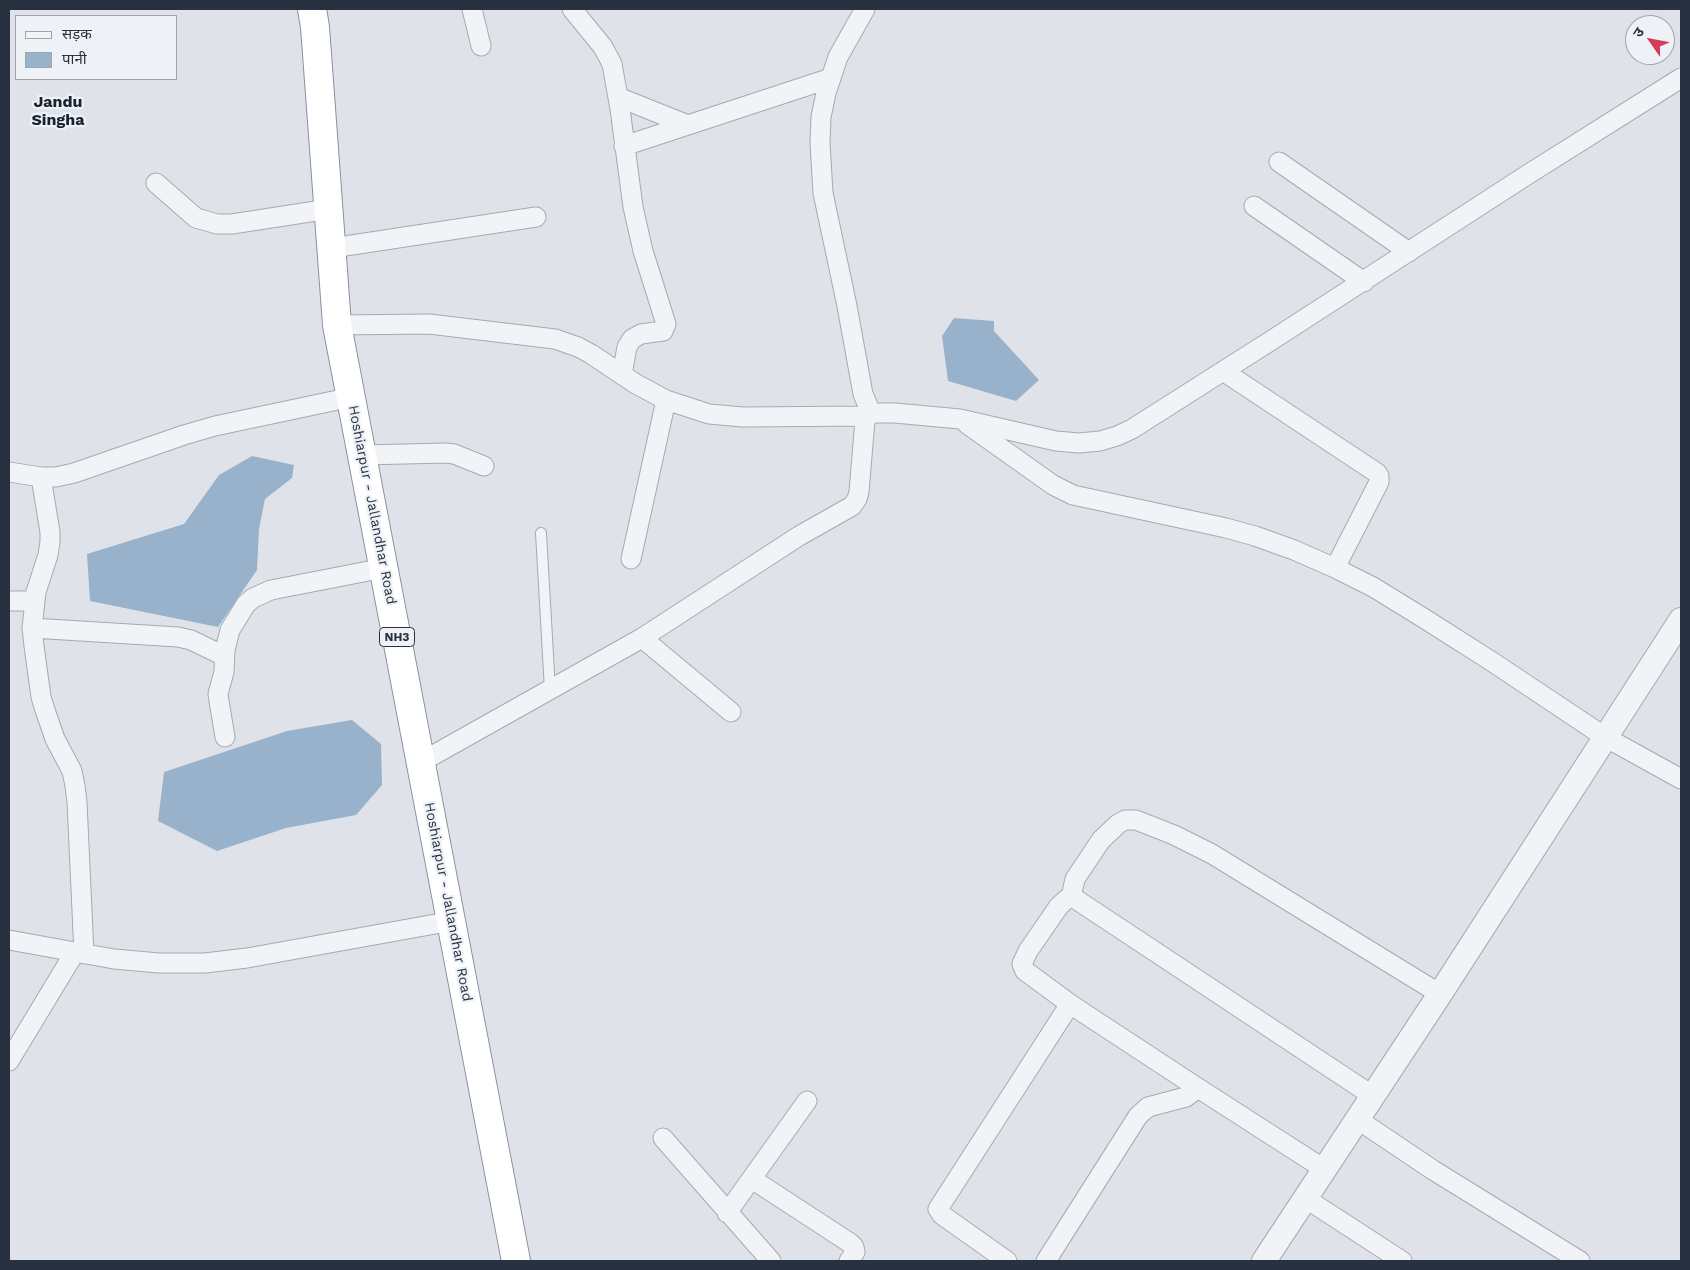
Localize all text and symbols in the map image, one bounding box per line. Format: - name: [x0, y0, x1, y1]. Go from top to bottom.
- legend: [15, 15, 178, 80]
- north arrow: [1625, 15, 1675, 65]
- text: सड़क: [62, 25, 92, 43]
- text: उ: [1629, 25, 1647, 40]
- text: पानी: [62, 50, 87, 68]
- district label: Jandu Singha: [31, 92, 85, 130]
- street label: Hoshiarpur - Jallandhar Road: [344, 404, 400, 606]
- road number: NH3: [380, 628, 414, 646]
- street label: Hoshiarpur - Jallandhar Road: [420, 801, 476, 1003]

